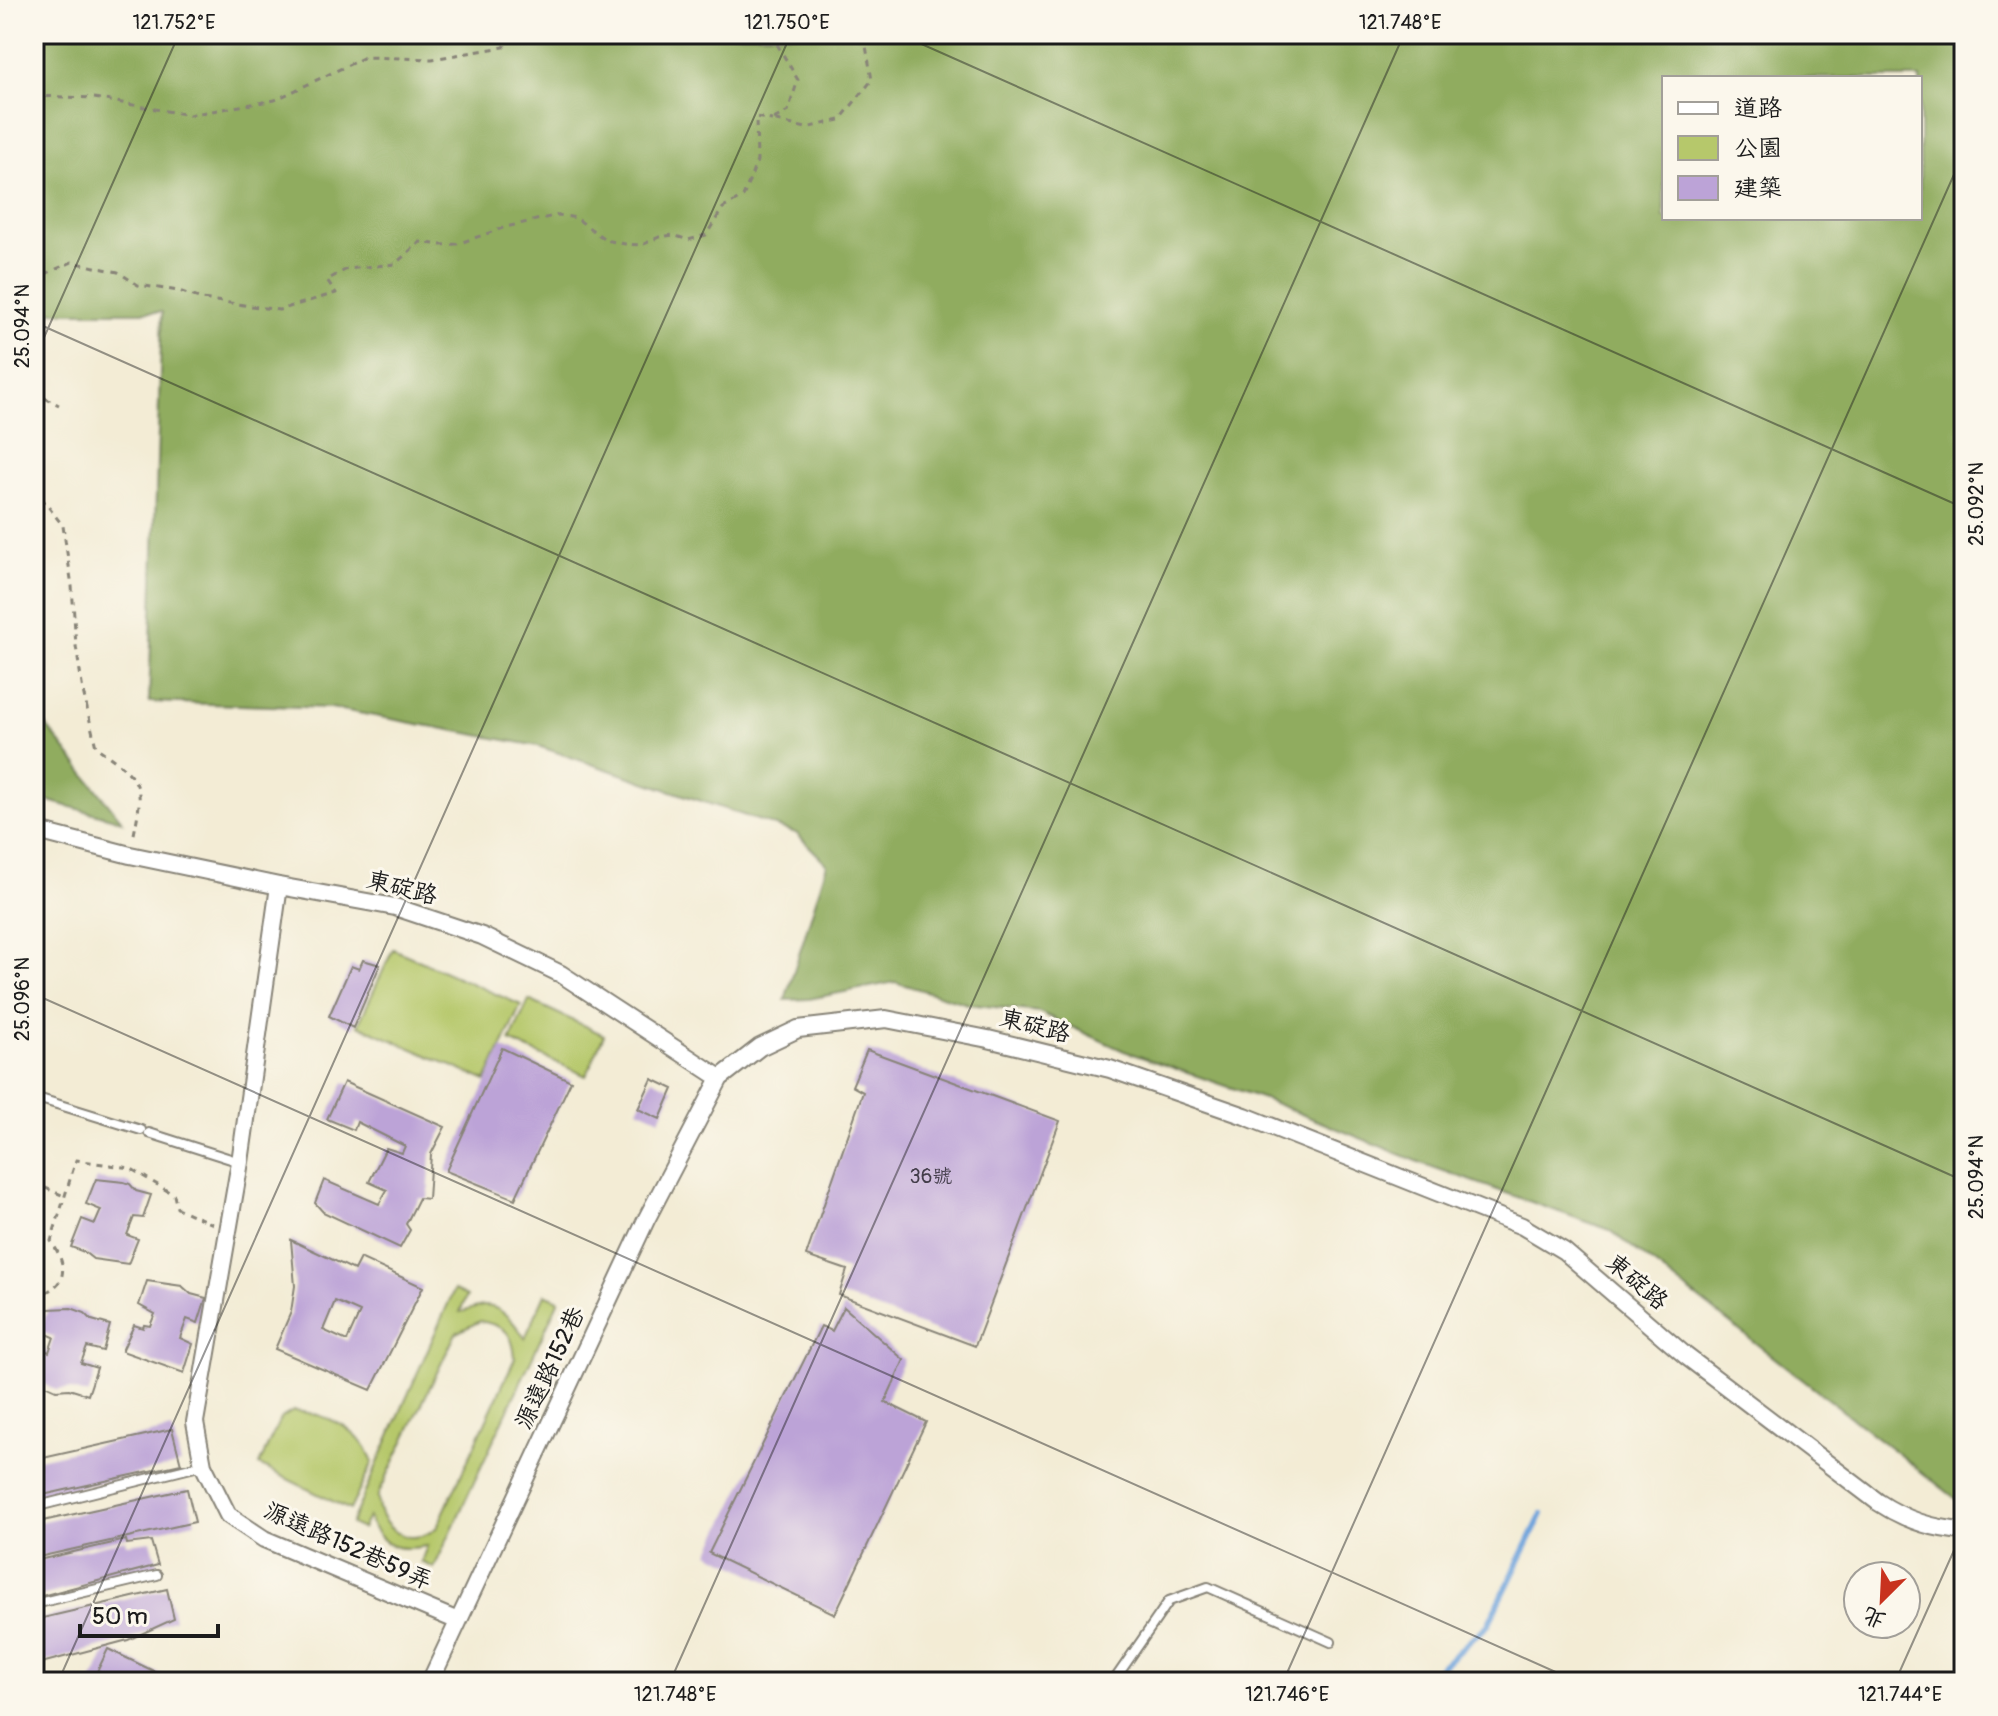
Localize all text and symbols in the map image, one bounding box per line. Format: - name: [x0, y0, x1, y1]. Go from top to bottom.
- text: 121.752°E: [133, 10, 215, 35]
- text: 121.750°E: [744, 10, 830, 35]
- text: 121.748°E: [1359, 10, 1441, 35]
- legend: [1662, 76, 1922, 220]
- text: 道路: [1734, 94, 1782, 123]
- text: 公園: [1734, 134, 1782, 163]
- text: 建築: [1734, 174, 1782, 203]
- text: 25.094°N: [10, 284, 35, 368]
- text: 25.092°N: [1964, 462, 1989, 546]
- street label: 東碇路: [364, 865, 440, 911]
- text: 25.096°N: [10, 957, 35, 1041]
- street label: 東碇路: [997, 1003, 1073, 1049]
- text: 25.094°N: [1964, 1135, 1989, 1219]
- house number: 36號: [910, 1164, 952, 1189]
- street label: 東碇路: [1600, 1248, 1674, 1316]
- street label: 源遠路152巷: [509, 1302, 591, 1434]
- street label: 源遠路152巷59弄: [259, 1496, 437, 1596]
- north arrow: [1842, 1560, 1922, 1640]
- scale bar: [80, 1588, 218, 1638]
- text: 北: [1859, 1600, 1890, 1635]
- text: 50 m: [92, 1602, 148, 1631]
- text: 121.748°E: [634, 1682, 716, 1707]
- text: 121.746°E: [1245, 1682, 1329, 1707]
- text: 121.744°E: [1858, 1682, 1942, 1707]

